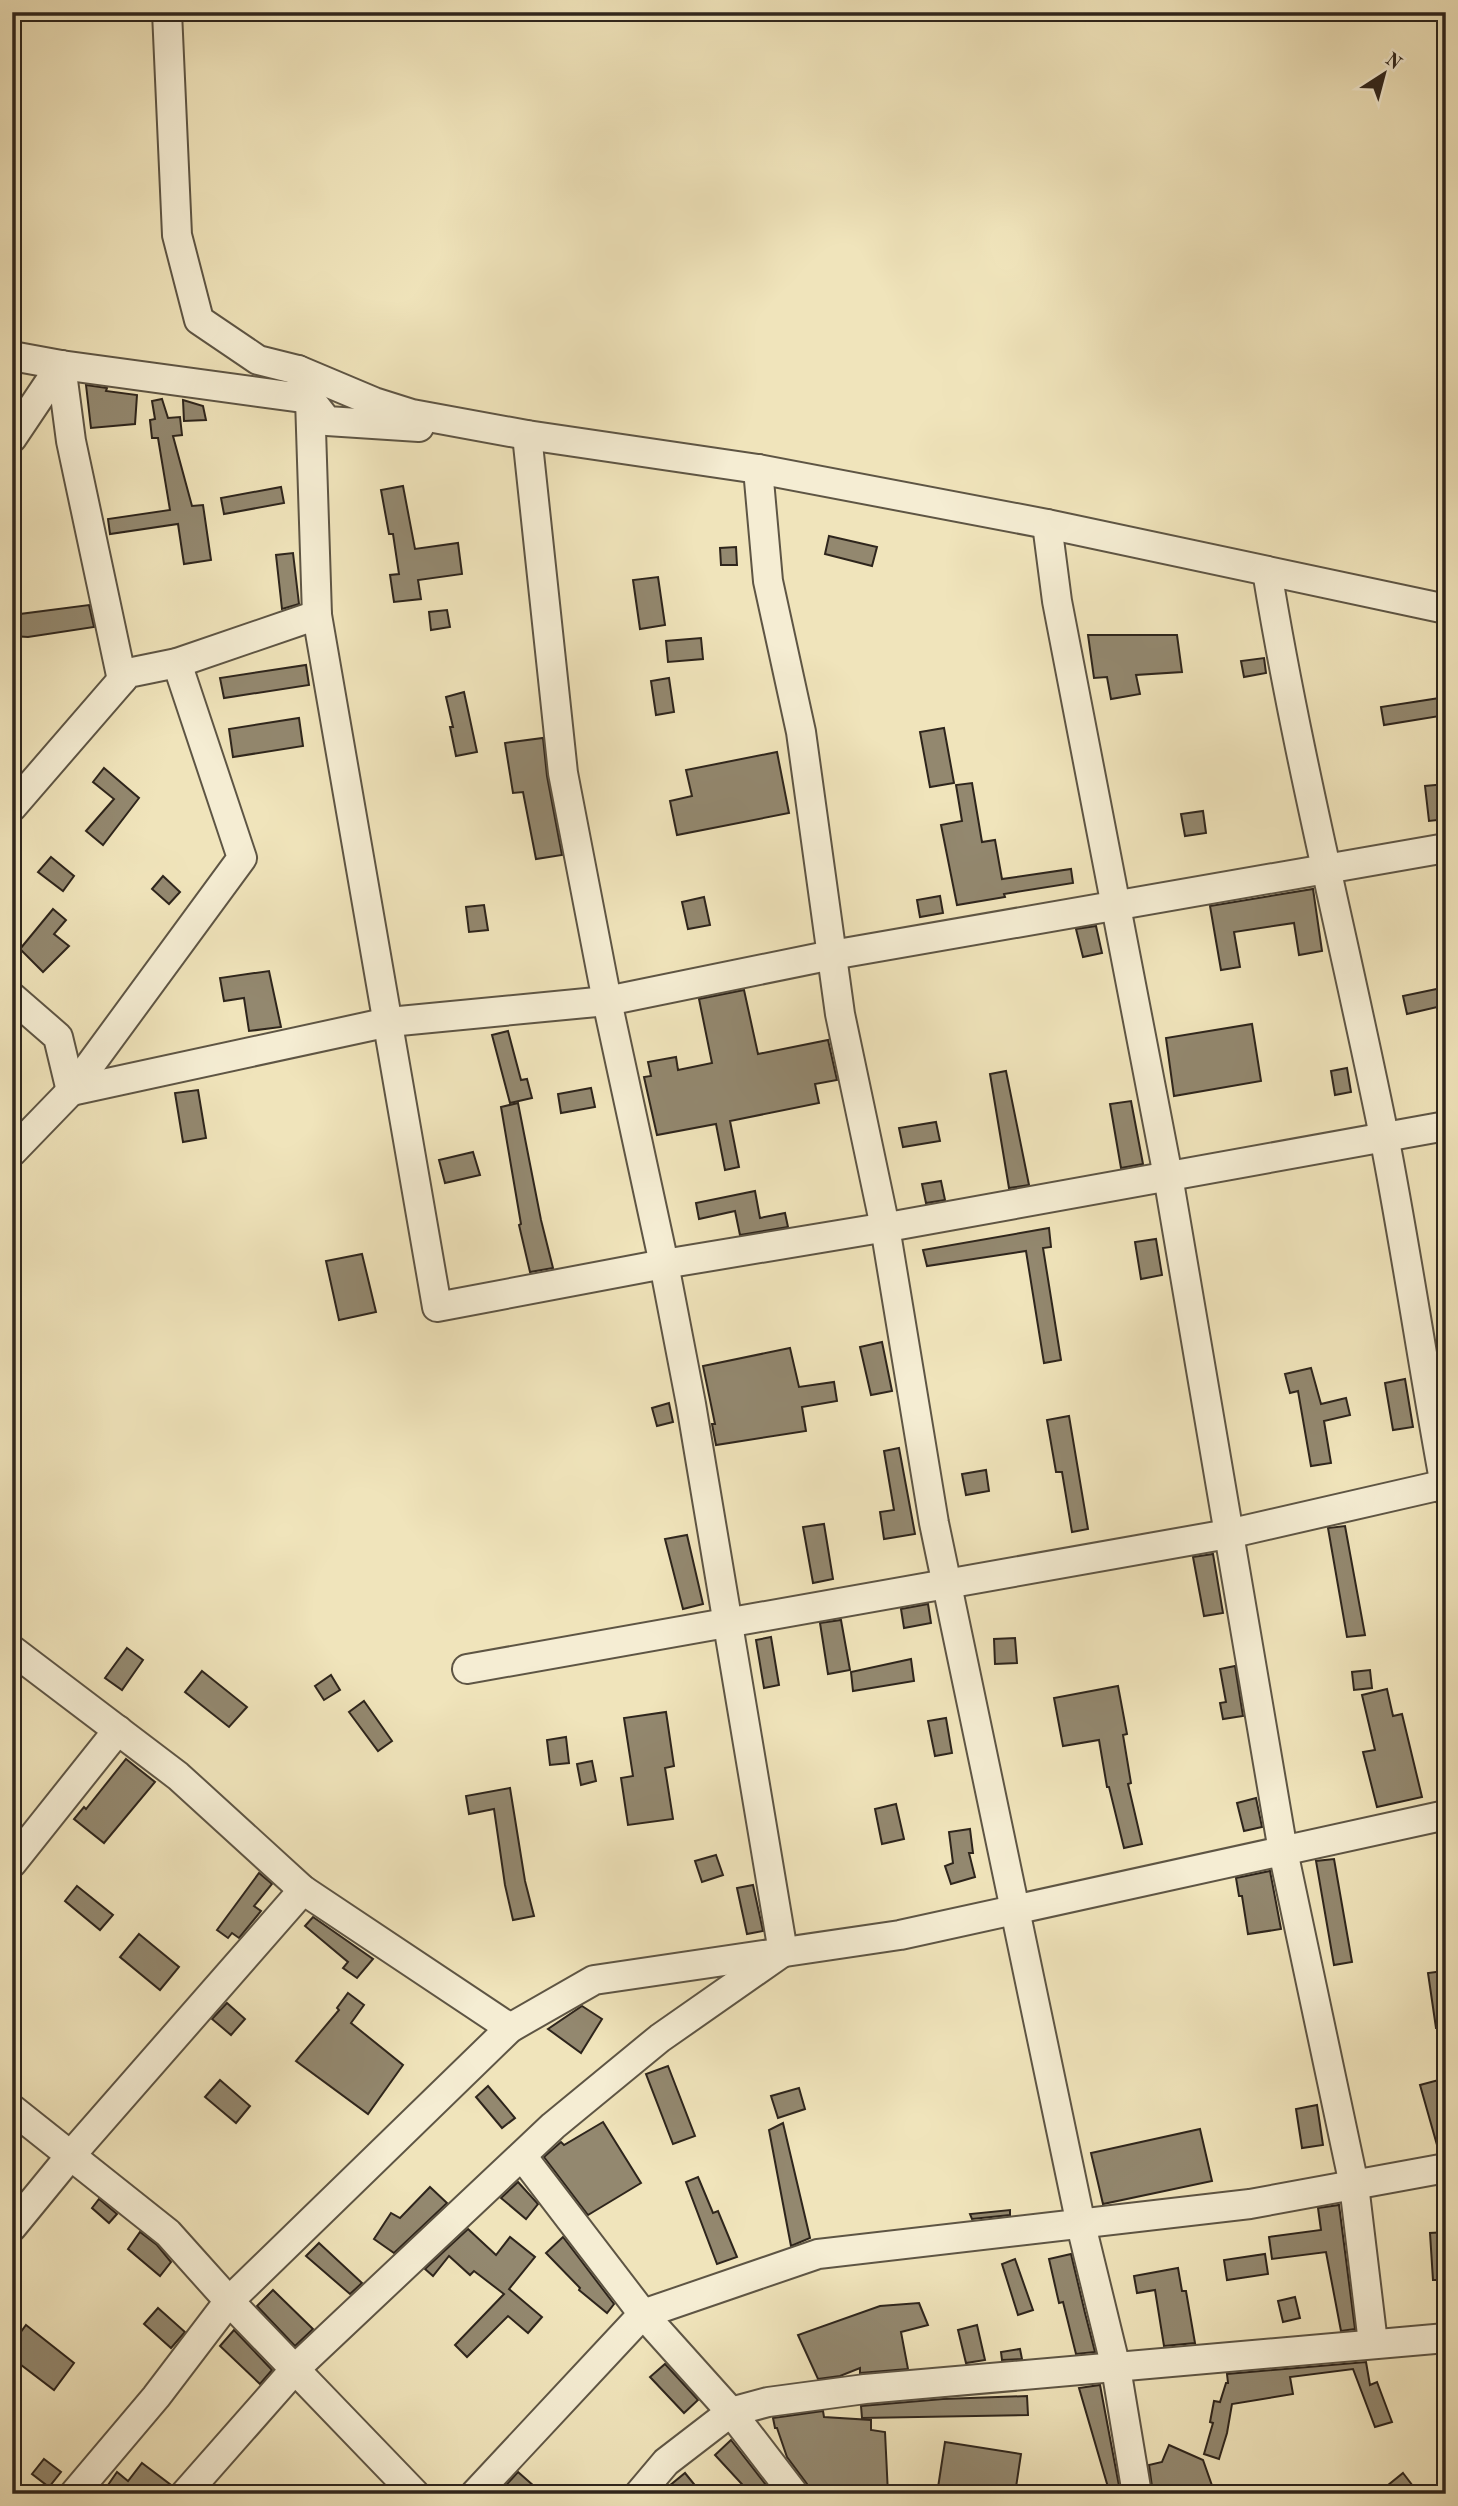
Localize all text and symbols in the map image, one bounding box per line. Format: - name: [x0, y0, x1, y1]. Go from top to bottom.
- north arrow: [1350, 38, 1420, 108]
- text: N: [1381, 50, 1404, 75]

